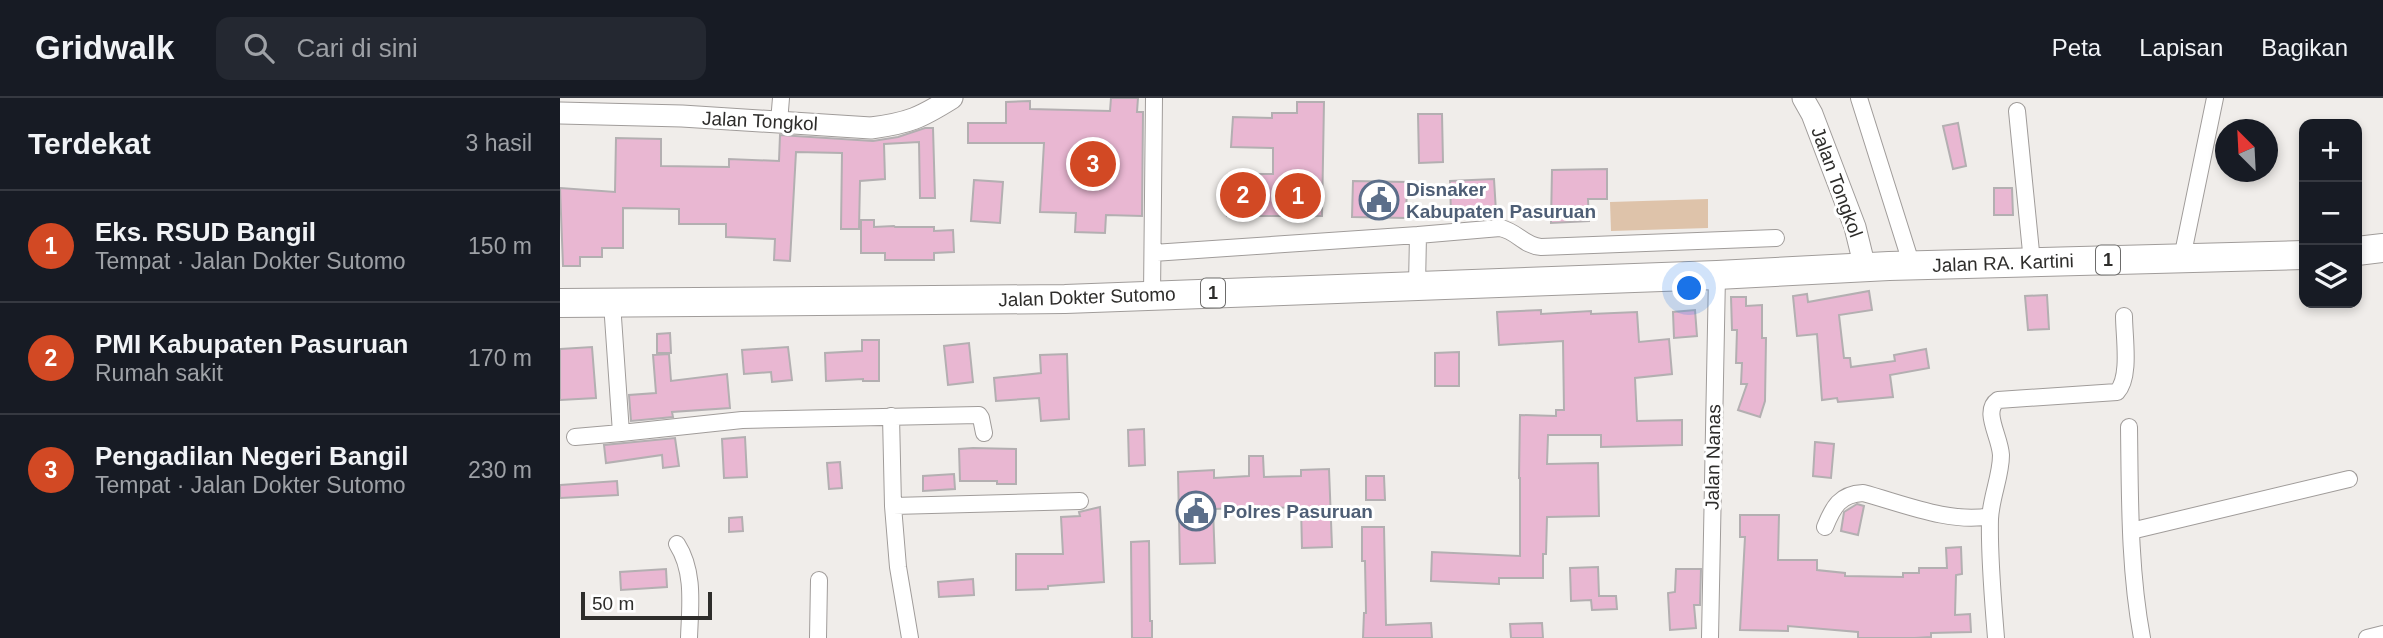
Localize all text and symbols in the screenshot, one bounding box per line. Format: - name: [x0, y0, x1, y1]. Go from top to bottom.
- search box: [216, 17, 706, 80]
- text: Gridwalk: [35, 29, 174, 66]
- icon: search: [240, 29, 278, 67]
- text: Cari di sini: [296, 33, 418, 63]
- text: Peta: [2052, 34, 2101, 61]
- text: Lapisan: [2139, 34, 2223, 61]
- text: Bagikan: [2261, 34, 2348, 61]
- street label: Jalan Tongkol: [702, 107, 818, 135]
- north arrow: [2215, 119, 2278, 182]
- map controls: [2299, 119, 2362, 308]
- button: +: [2299, 119, 2362, 182]
- street label: Jalan Tongkol: [1807, 124, 1867, 240]
- text: Terdekat: [28, 127, 151, 160]
- text: 3 hasil: [466, 130, 532, 156]
- pin: 3: [1070, 138, 1116, 190]
- pin: 2: [1220, 169, 1266, 221]
- pin: 1: [1275, 170, 1321, 222]
- public building icon: Disnaker Kabupaten Pasuruan: [1358, 179, 1400, 221]
- place label: Disnaker Kabupaten Pasuruan: [1406, 179, 1596, 222]
- button: −: [2299, 182, 2362, 245]
- text: Eks. RSUD Bangil: [95, 217, 316, 247]
- text: 1: [45, 233, 57, 259]
- text: 150 m: [468, 233, 532, 259]
- button: layers: [2299, 245, 2362, 308]
- road number: 1: [2096, 246, 2120, 274]
- text: Tempat · Jalan Dokter Sutomo: [95, 248, 406, 274]
- street label: Jalan RA. Kartini: [1932, 250, 2074, 276]
- your location: [1672, 271, 1706, 305]
- road number: 1: [1201, 278, 1225, 308]
- street label: Jalan Dokter Sutomo: [998, 283, 1176, 311]
- text: PMI Kabupaten Pasuruan: [95, 329, 409, 359]
- text: 2: [45, 345, 57, 371]
- text: 170 m: [468, 345, 532, 371]
- text: Rumah sakit: [95, 360, 223, 386]
- street label: Jalan Nanas: [1702, 404, 1724, 510]
- text: Pengadilan Negeri Bangil: [95, 441, 409, 471]
- text: 3: [45, 457, 57, 483]
- text: 230 m: [468, 457, 532, 483]
- text: Tempat · Jalan Dokter Sutomo: [95, 472, 406, 498]
- public building icon: Polres Pasuruan: [1175, 490, 1217, 532]
- place label: Polres Pasuruan: [1223, 501, 1373, 522]
- scale bar: [581, 589, 712, 621]
- text: 50 m: [592, 593, 634, 614]

